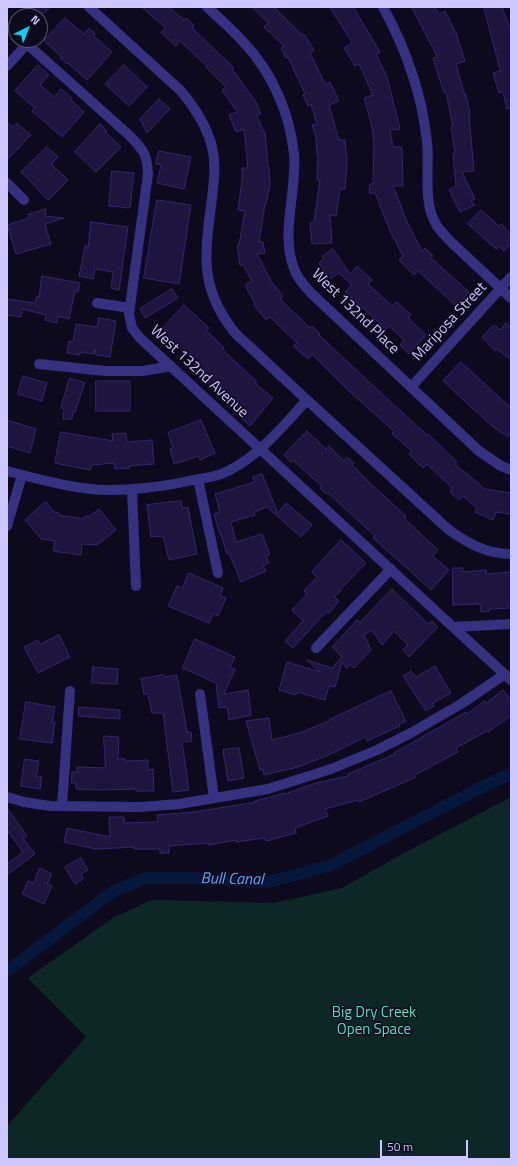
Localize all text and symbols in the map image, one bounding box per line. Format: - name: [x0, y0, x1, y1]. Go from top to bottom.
- north arrow: [8, 8, 48, 48]
- text: N: [27, 12, 44, 28]
- street label: West 132nd Place: [308, 266, 402, 358]
- street label: Mariposa Street: [409, 279, 491, 365]
- street label: West 132nd Avenue: [146, 322, 252, 422]
- water label: Bull Canal: [200, 870, 264, 890]
- park label: Big Dry Creek Open Space: [332, 1004, 416, 1039]
- scale bar: [382, 1132, 470, 1158]
- text: 50 m: [387, 1137, 413, 1156]

